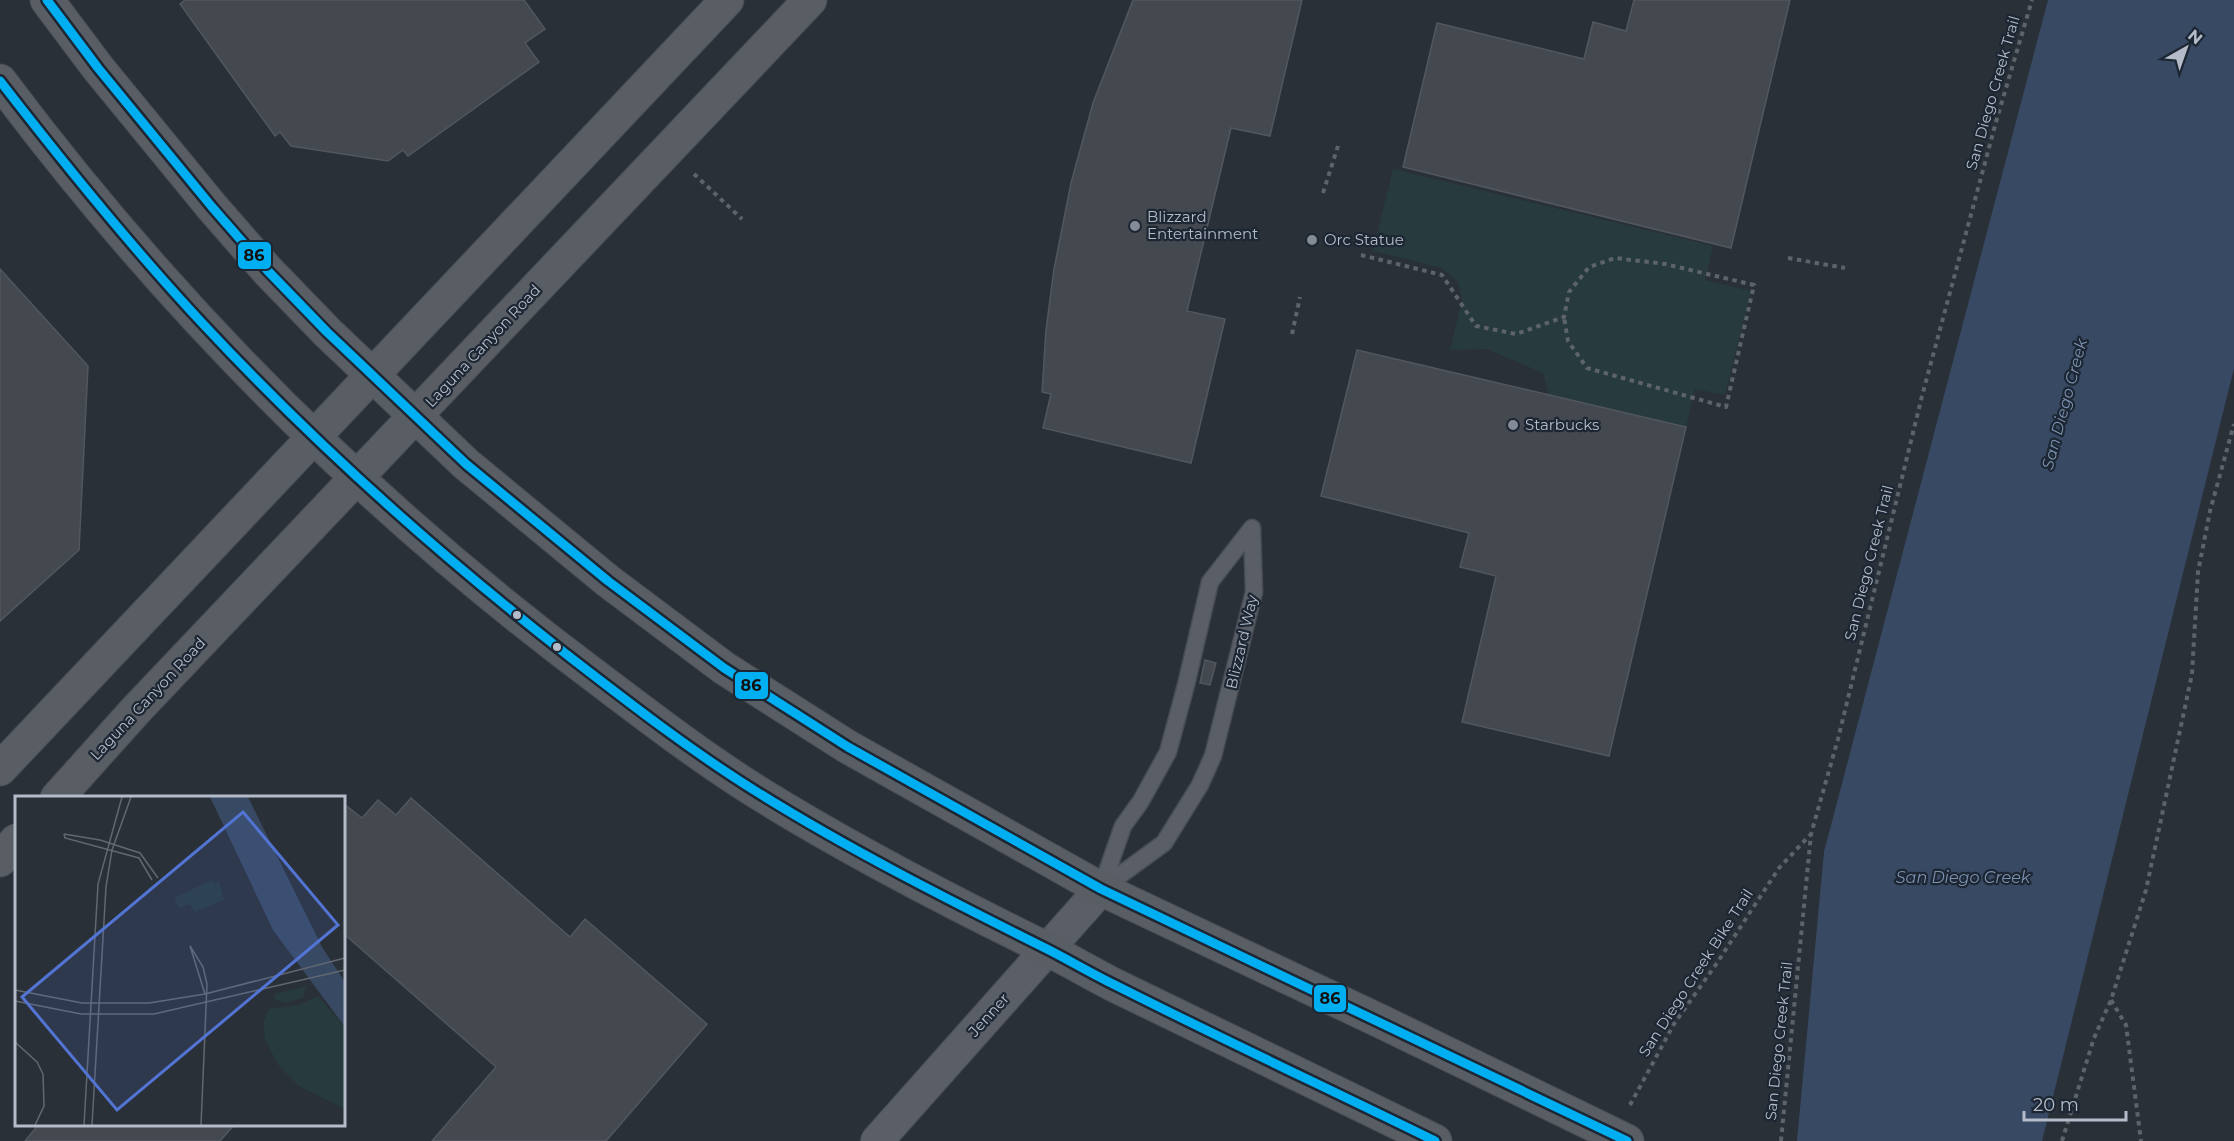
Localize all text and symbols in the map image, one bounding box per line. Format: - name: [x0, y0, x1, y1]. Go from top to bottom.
- street label: San Diego Creek Trail: [1961, 14, 2024, 172]
- north arrow: [2156, 18, 2216, 78]
- text: N: [2184, 25, 2206, 48]
- place label: Blizzard Entertainment: [1147, 207, 1258, 243]
- marker: Blizzard Entertainment: [1128, 219, 1142, 233]
- place label: Orc Statue: [1324, 230, 1404, 249]
- marker: Orc Statue: [1305, 233, 1319, 247]
- line badge: 86: [237, 241, 272, 270]
- text: 86: [244, 246, 264, 265]
- street label: Laguna Canyon Road: [421, 280, 544, 411]
- water label: San Diego Creek: [2038, 335, 2091, 472]
- place label: Starbucks: [1525, 415, 1599, 434]
- marker: Starbucks: [1506, 418, 1520, 432]
- street label: San Diego Creek Trail: [1840, 483, 1897, 643]
- street label: Blizzard Way: [1221, 592, 1262, 691]
- unlabelled marker: [511, 609, 523, 621]
- street label: Laguna Canyon Road: [86, 633, 209, 764]
- unlabelled marker: [551, 641, 563, 653]
- line badge: 86: [734, 671, 769, 700]
- text: 86: [741, 676, 761, 695]
- inset map: [15, 796, 345, 1126]
- water label: San Diego Creek: [1896, 868, 2032, 887]
- street label: San Diego Creek Bike Trail: [1634, 885, 1757, 1060]
- street label: San Diego Creek Trail: [1761, 961, 1796, 1121]
- line badge: 86: [1313, 984, 1347, 1013]
- street label: Jenner: [964, 989, 1013, 1041]
- text: 86: [1320, 989, 1340, 1008]
- scale bar: [2024, 1084, 2126, 1122]
- text: 20 m: [2033, 1094, 2079, 1116]

